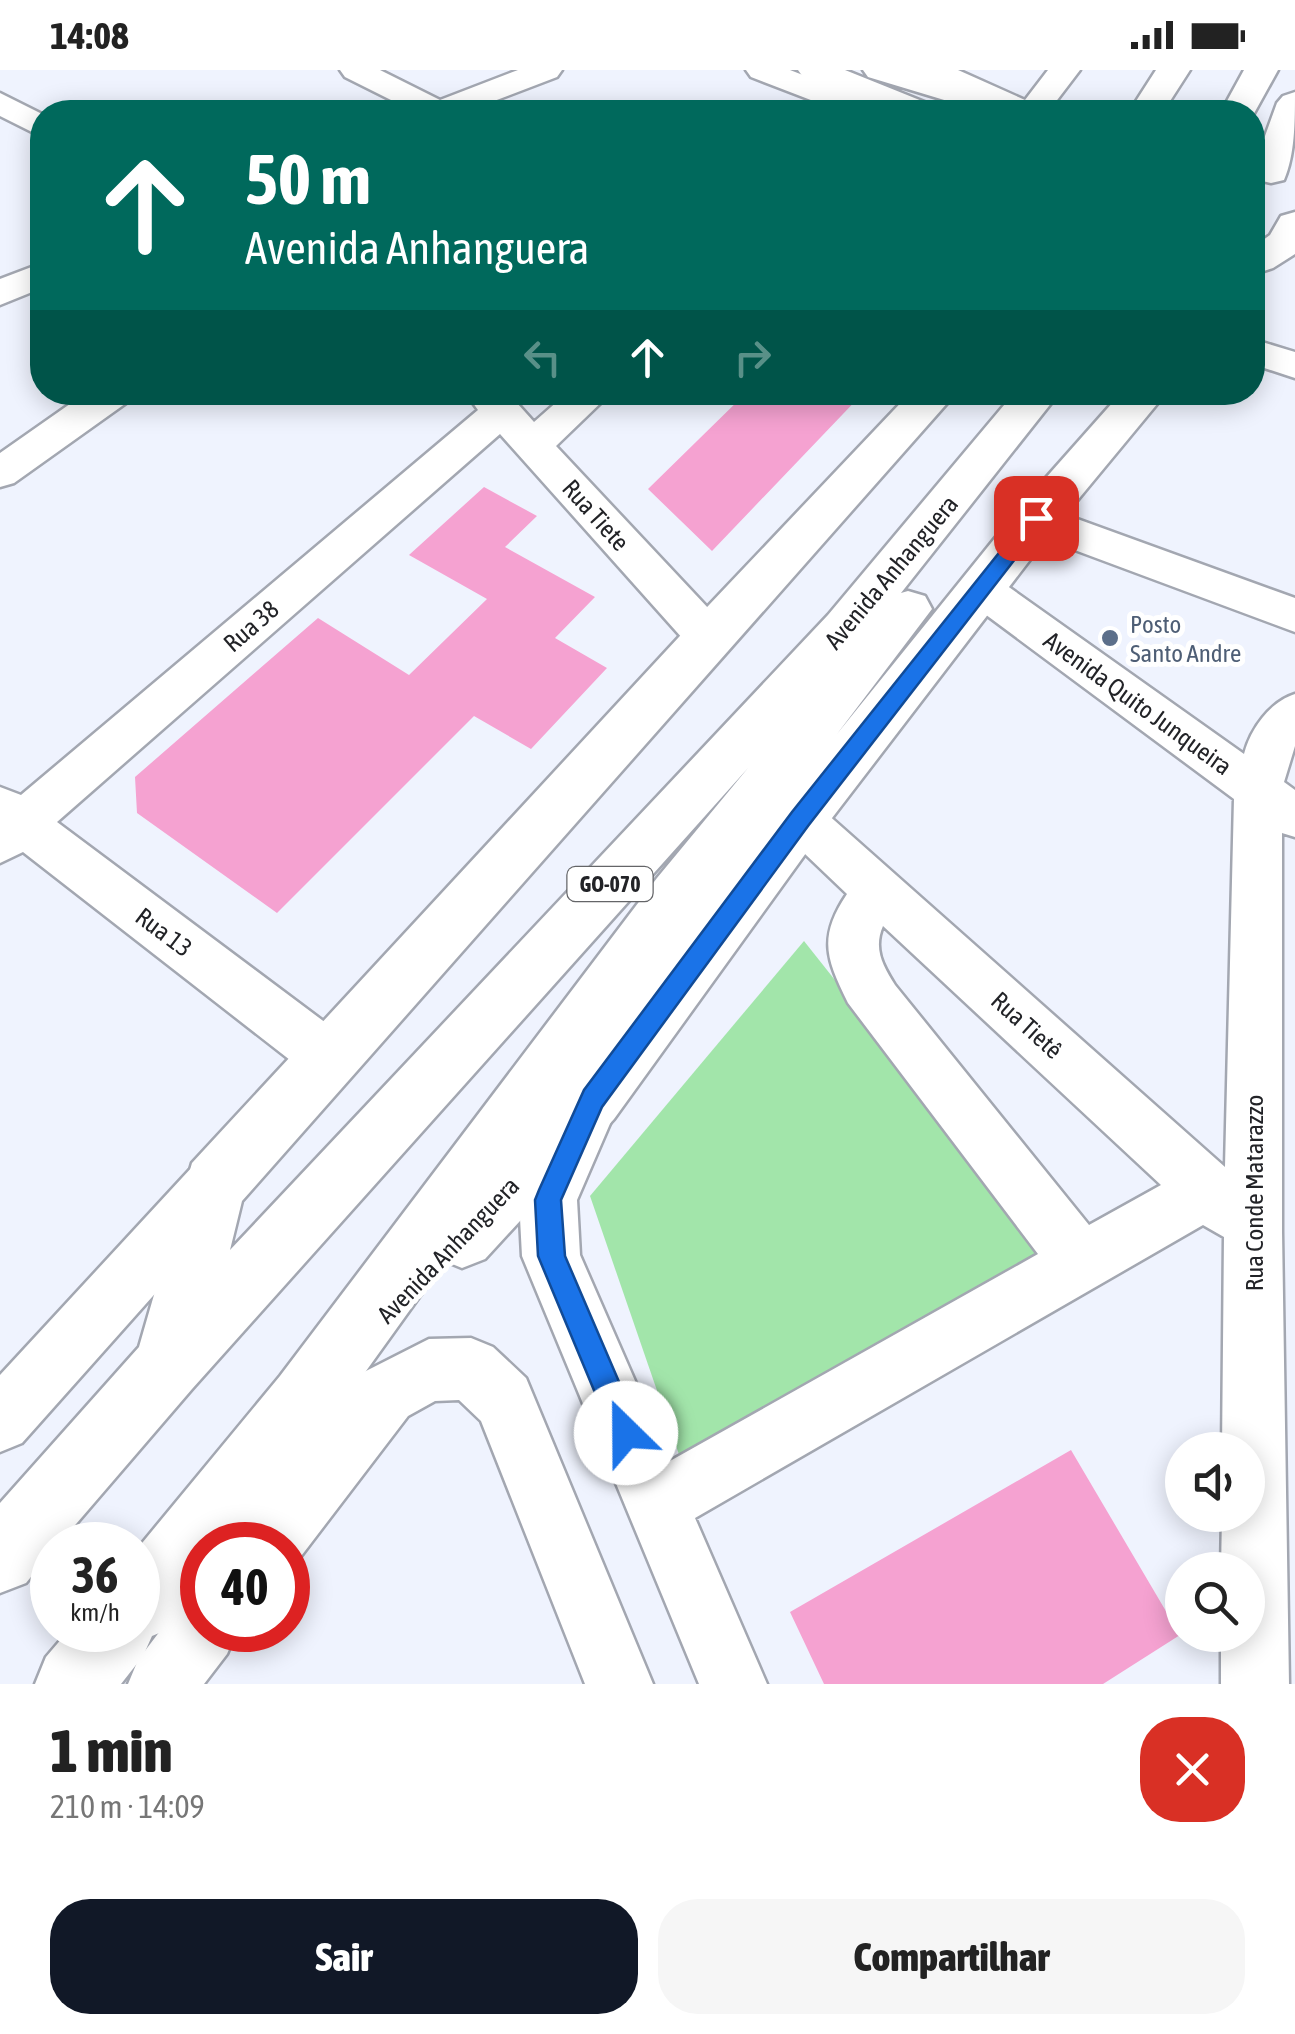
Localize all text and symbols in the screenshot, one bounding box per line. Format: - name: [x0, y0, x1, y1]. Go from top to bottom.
- text: 14:08: [50, 14, 129, 57]
- text: 50 m: [245, 139, 371, 219]
- icon: ahead: [80, 140, 210, 270]
- text: Avenida Anhanguera: [245, 222, 589, 274]
- icon: left: [515, 330, 570, 385]
- icon: ahead: [620, 330, 675, 385]
- icon: right: [725, 330, 780, 385]
- street label: Rua Tiete: [557, 474, 635, 556]
- pin: [994, 476, 1079, 561]
- street label: Avenida Anhanguera: [819, 490, 963, 654]
- icon: arrive: [1009, 491, 1064, 546]
- street label: Rua 38: [218, 595, 284, 657]
- place label: Posto Santo Andre: [1130, 610, 1241, 667]
- street label: Avenida Quito Junqueira: [1039, 626, 1237, 780]
- marker: Posto Santo Andre: [1099, 627, 1121, 649]
- road number: GO-070: [568, 867, 652, 901]
- street label: Rua 13: [130, 902, 198, 962]
- street label: Rua Tietê: [986, 986, 1068, 1064]
- street label: Rua Conde Matarazzo: [1240, 1095, 1268, 1291]
- street label: Avenida Anhanguera: [371, 1171, 525, 1329]
- position arrow: [574, 1381, 678, 1485]
- map controls: [1165, 1432, 1265, 1652]
- button: sound: [1165, 1432, 1265, 1532]
- speed limit sign: 40: [180, 1522, 310, 1652]
- text: 36: [71, 1546, 118, 1604]
- button: search: [1165, 1552, 1265, 1652]
- text: km/h: [70, 1598, 120, 1626]
- text: 1 min: [50, 1716, 173, 1785]
- button: close: [1140, 1717, 1245, 1822]
- text: 210 m · 14:09: [50, 1788, 205, 1825]
- button: Sair: [50, 1899, 638, 2014]
- button: Compartilhar: [658, 1899, 1245, 2014]

